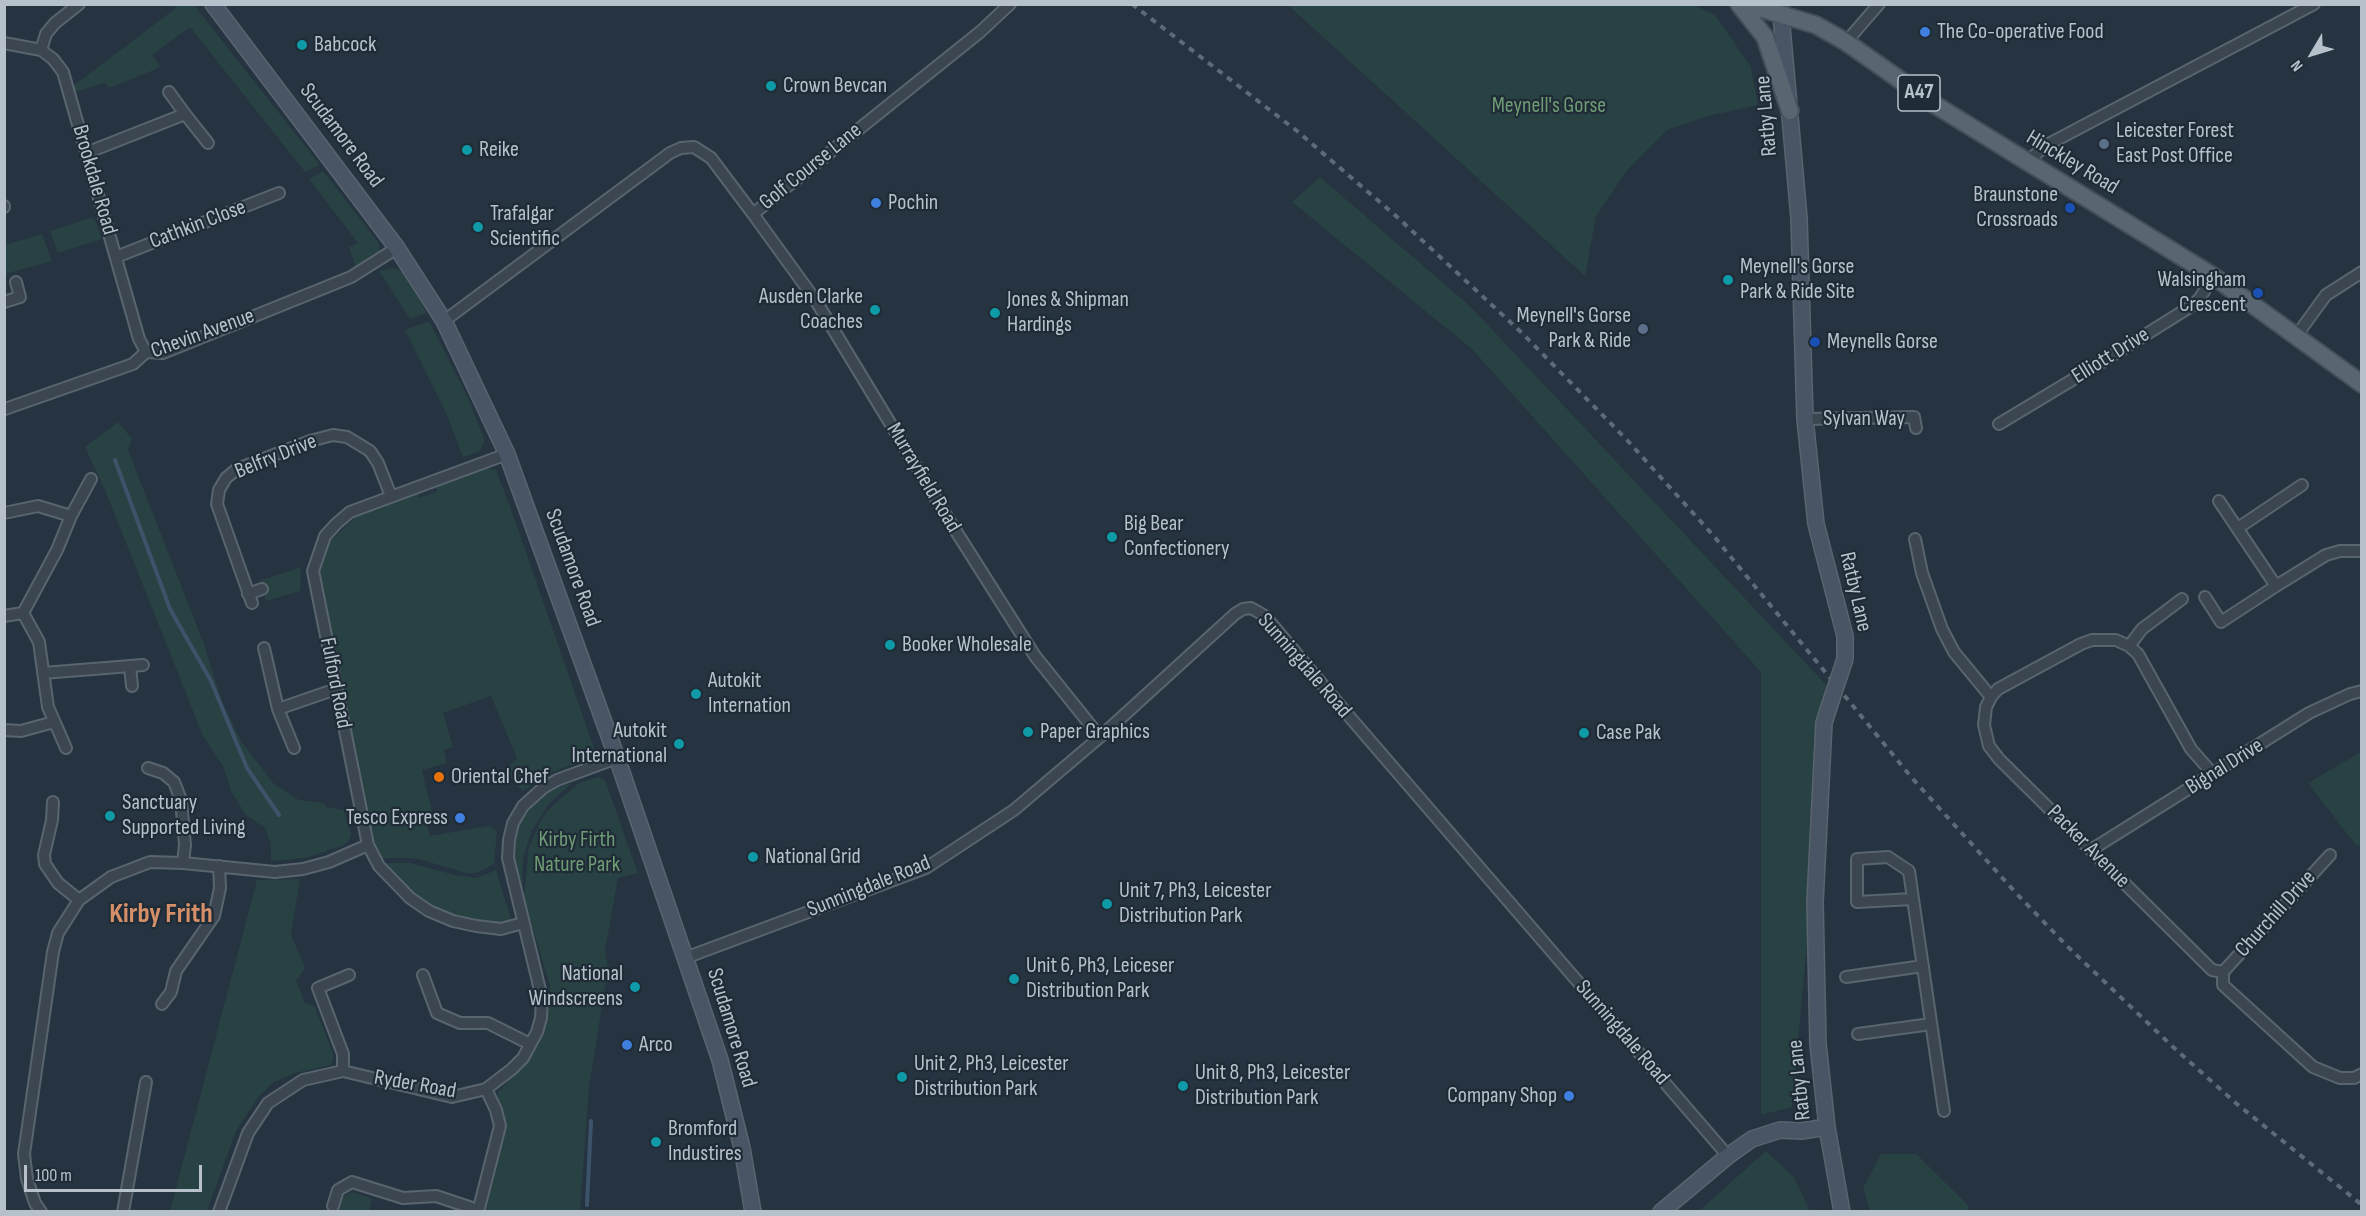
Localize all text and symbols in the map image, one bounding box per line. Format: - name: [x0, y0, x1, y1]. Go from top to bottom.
- place label: The Co-operative Food: [1937, 19, 2104, 45]
- north arrow: [2282, 24, 2342, 84]
- marker: The Co-operative Food: [1918, 25, 1932, 39]
- place label: Babcock: [314, 32, 377, 58]
- marker: Babcock: [295, 38, 309, 52]
- text: N: [2287, 56, 2308, 75]
- place label: Crown Bevcan: [783, 73, 887, 99]
- street label: Ratby Lane: [1750, 75, 1784, 157]
- road number: A47: [1898, 75, 1940, 111]
- street label: Scudamore Road: [293, 79, 389, 193]
- marker: Crown Bevcan: [764, 79, 778, 93]
- park label: Meynell's Gorse: [1492, 93, 1606, 119]
- street label: Golf Course Lane: [755, 118, 867, 216]
- place label: Leicester Forest East Post Office: [2116, 118, 2234, 170]
- street label: Brookdale Road: [66, 122, 122, 238]
- street label: Hinckley Road: [2021, 125, 2123, 201]
- place label: Reike: [479, 137, 519, 163]
- marker: Leicester Forest East Post Office: [2097, 137, 2111, 151]
- marker: Reike: [460, 143, 474, 157]
- place label: Braunstone Crossroads: [1973, 182, 2058, 234]
- place label: Pochin: [888, 190, 938, 216]
- street label: Cathkin Close: [146, 195, 250, 255]
- marker: Pochin: [869, 196, 883, 210]
- place label: Trafalgar Scientific: [490, 201, 560, 252]
- marker: Braunstone Crossroads: [2063, 201, 2077, 215]
- marker: Trafalgar Scientific: [471, 220, 485, 234]
- place label: Meynell's Gorse Park & Ride Site: [1740, 254, 1855, 306]
- place label: Walsingham Crescent: [2158, 267, 2246, 318]
- marker: Meynell's Gorse Park & Ride Site: [1721, 273, 1735, 287]
- place label: Ausden Clarke Coaches: [759, 284, 863, 336]
- marker: Walsingham Crescent: [2251, 286, 2265, 300]
- place label: Jones & Shipman Hardings: [1007, 287, 1129, 338]
- street label: Chevin Avenue: [148, 303, 258, 365]
- marker: Ausden Clarke Coaches: [868, 303, 882, 317]
- place label: Meynell's Gorse Park & Ride: [1517, 303, 1631, 354]
- marker: Jones & Shipman Hardings: [988, 306, 1002, 320]
- marker: Meynell's Gorse Park & Ride: [1636, 322, 1650, 336]
- street label: Elliott Drive: [2067, 322, 2155, 390]
- place label: Meynells Gorse: [1827, 329, 1938, 355]
- marker: Meynells Gorse: [1808, 335, 1822, 349]
- street label: Sylvan Way: [1823, 406, 1905, 432]
- street label: Murrayfield Road: [880, 418, 966, 538]
- street label: Belfry Drive: [231, 429, 321, 485]
- street label: Scudamore Road: [539, 506, 605, 630]
- place label: Big Bear Confectionery: [1124, 511, 1230, 562]
- marker: Big Bear Confectionery: [1105, 530, 1119, 544]
- street label: Ratby Lane: [1833, 550, 1877, 634]
- street label: Sunningdale Road: [1251, 608, 1357, 724]
- place label: Booker Wholesale: [902, 632, 1032, 658]
- street label: Fulford Road: [313, 635, 357, 731]
- marker: Booker Wholesale: [883, 638, 897, 652]
- place label: Autokit Internation: [708, 668, 791, 720]
- marker: Autokit Internation: [689, 687, 703, 701]
- place label: Autokit International: [571, 718, 667, 770]
- place label: Paper Graphics: [1040, 719, 1150, 745]
- place label: Case Pak: [1596, 720, 1661, 746]
- marker: Paper Graphics: [1021, 725, 1035, 739]
- marker: Case Pak: [1577, 726, 1591, 740]
- street label: Bignal Drive: [2181, 733, 2269, 801]
- marker: Autokit International: [672, 737, 686, 751]
- place label: Oriental Chef: [451, 764, 549, 790]
- marker: Oriental Chef: [432, 770, 446, 784]
- place label: Sanctuary Supported Living: [122, 790, 246, 842]
- street label: Packer Avenue: [2041, 800, 2135, 894]
- place label: Tesco Express: [346, 805, 448, 831]
- marker: Sanctuary Supported Living: [103, 809, 117, 823]
- marker: Tesco Express: [453, 811, 467, 825]
- park label: Kirby Firth Nature Park: [534, 827, 620, 878]
- place label: National Grid: [765, 844, 861, 870]
- marker: National Grid: [746, 850, 760, 864]
- street label: Sunningdale Road: [804, 850, 934, 924]
- street label: Churchill Drive: [2230, 865, 2322, 963]
- place label: Unit 7, Ph3, Leicester Distribution Park: [1119, 878, 1272, 930]
- marker: Unit 7, Ph3, Leicester Distribution Park: [1100, 897, 1114, 911]
- district label: Kirby Frith: [109, 898, 213, 932]
- place label: Unit 6, Ph3, Leiceser Distribution Park: [1026, 953, 1174, 1004]
- place label: National Windscreens: [528, 961, 623, 1012]
- street label: Scudamore Road: [700, 965, 762, 1091]
- marker: Unit 6, Ph3, Leiceser Distribution Park: [1007, 972, 1021, 986]
- street label: Sunningdale Road: [1569, 975, 1675, 1091]
- marker: National Windscreens: [628, 980, 642, 994]
- place label: Arco: [639, 1032, 673, 1058]
- marker: Arco: [620, 1038, 634, 1052]
- street label: Ratby Lane: [1783, 1038, 1817, 1122]
- place label: Unit 2, Ph3, Leicester Distribution Park: [914, 1051, 1069, 1102]
- place label: Unit 8, Ph3, Leicester Distribution Park: [1195, 1060, 1350, 1112]
- street label: Ryder Road: [372, 1065, 458, 1105]
- marker: Unit 2, Ph3, Leicester Distribution Park: [895, 1070, 909, 1084]
- marker: Unit 8, Ph3, Leicester Distribution Park: [1176, 1079, 1190, 1093]
- place label: Company Shop: [1447, 1083, 1557, 1109]
- marker: Company Shop: [1562, 1089, 1576, 1103]
- place label: Bromford Industires: [668, 1116, 742, 1168]
- marker: Bromford Industires: [649, 1135, 663, 1149]
- scale bar: [27, 1153, 206, 1191]
- text: 100 m: [35, 1165, 72, 1186]

